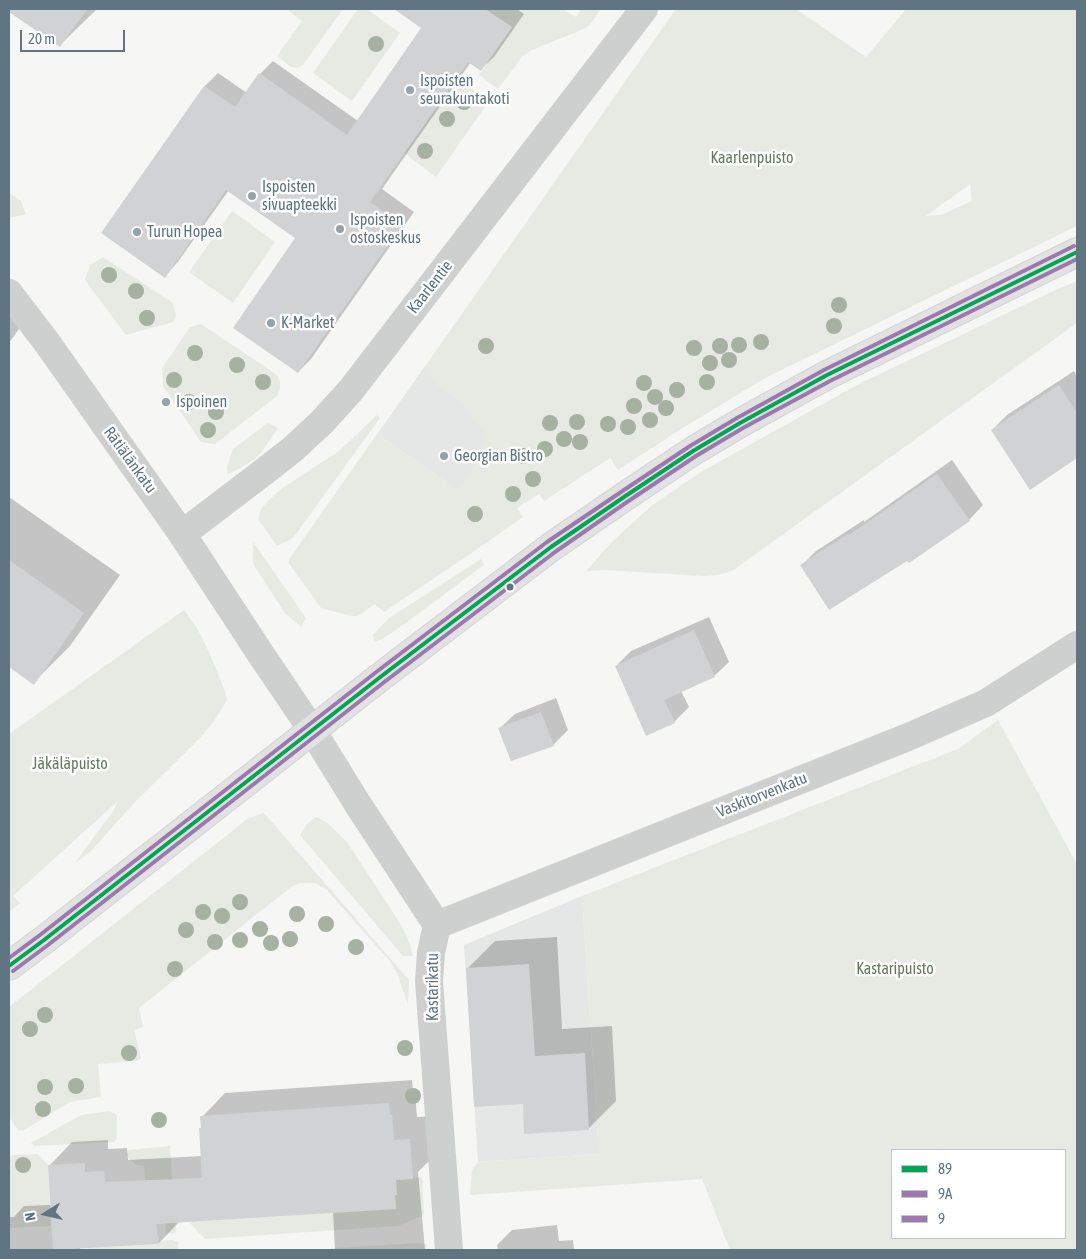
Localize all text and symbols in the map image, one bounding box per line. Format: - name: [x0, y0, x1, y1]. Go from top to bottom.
- scale bar: [22, 20, 128, 52]
- text: 20 m: [28, 30, 55, 47]
- place label: Ispoisten seurakuntakoti: [420, 71, 510, 109]
- marker: Ispoisten seurakuntakoti: [404, 84, 416, 96]
- park label: Kaarlenpuisto: [711, 148, 793, 168]
- place label: Ispoisten sivuapteekki: [262, 177, 337, 215]
- marker: Ispoisten sivuapteekki: [246, 190, 258, 202]
- place label: Ispoisten ostoskeskus: [350, 210, 421, 248]
- place label: Turun Hopea: [147, 222, 222, 242]
- marker: Ispoisten ostoskeskus: [334, 223, 346, 235]
- marker: Turun Hopea: [131, 226, 143, 238]
- street label: Kaarlentie: [403, 257, 457, 317]
- place label: K-Market: [281, 313, 334, 333]
- marker: K-Market: [265, 317, 277, 329]
- place label: Ispoinen: [176, 392, 227, 412]
- marker: Ispoinen: [160, 396, 172, 408]
- street label: Rätiälänkatu: [99, 423, 161, 497]
- place label: Georgian Bistro: [454, 446, 543, 466]
- marker: Georgian Bistro: [438, 450, 450, 462]
- unlabelled marker: [505, 582, 515, 592]
- park label: Jäkäläpuisto: [32, 754, 108, 774]
- street label: Vaskitorvenkatu: [714, 768, 810, 822]
- street label: Kastarikatu: [423, 953, 443, 1021]
- park label: Kastaripuisto: [856, 959, 934, 979]
- legend: [891, 1149, 1066, 1239]
- text: 89: [938, 1160, 952, 1177]
- text: 9A: [938, 1185, 952, 1202]
- north arrow: [20, 1189, 70, 1239]
- text: 9: [938, 1210, 945, 1227]
- text: N: [22, 1211, 39, 1222]

